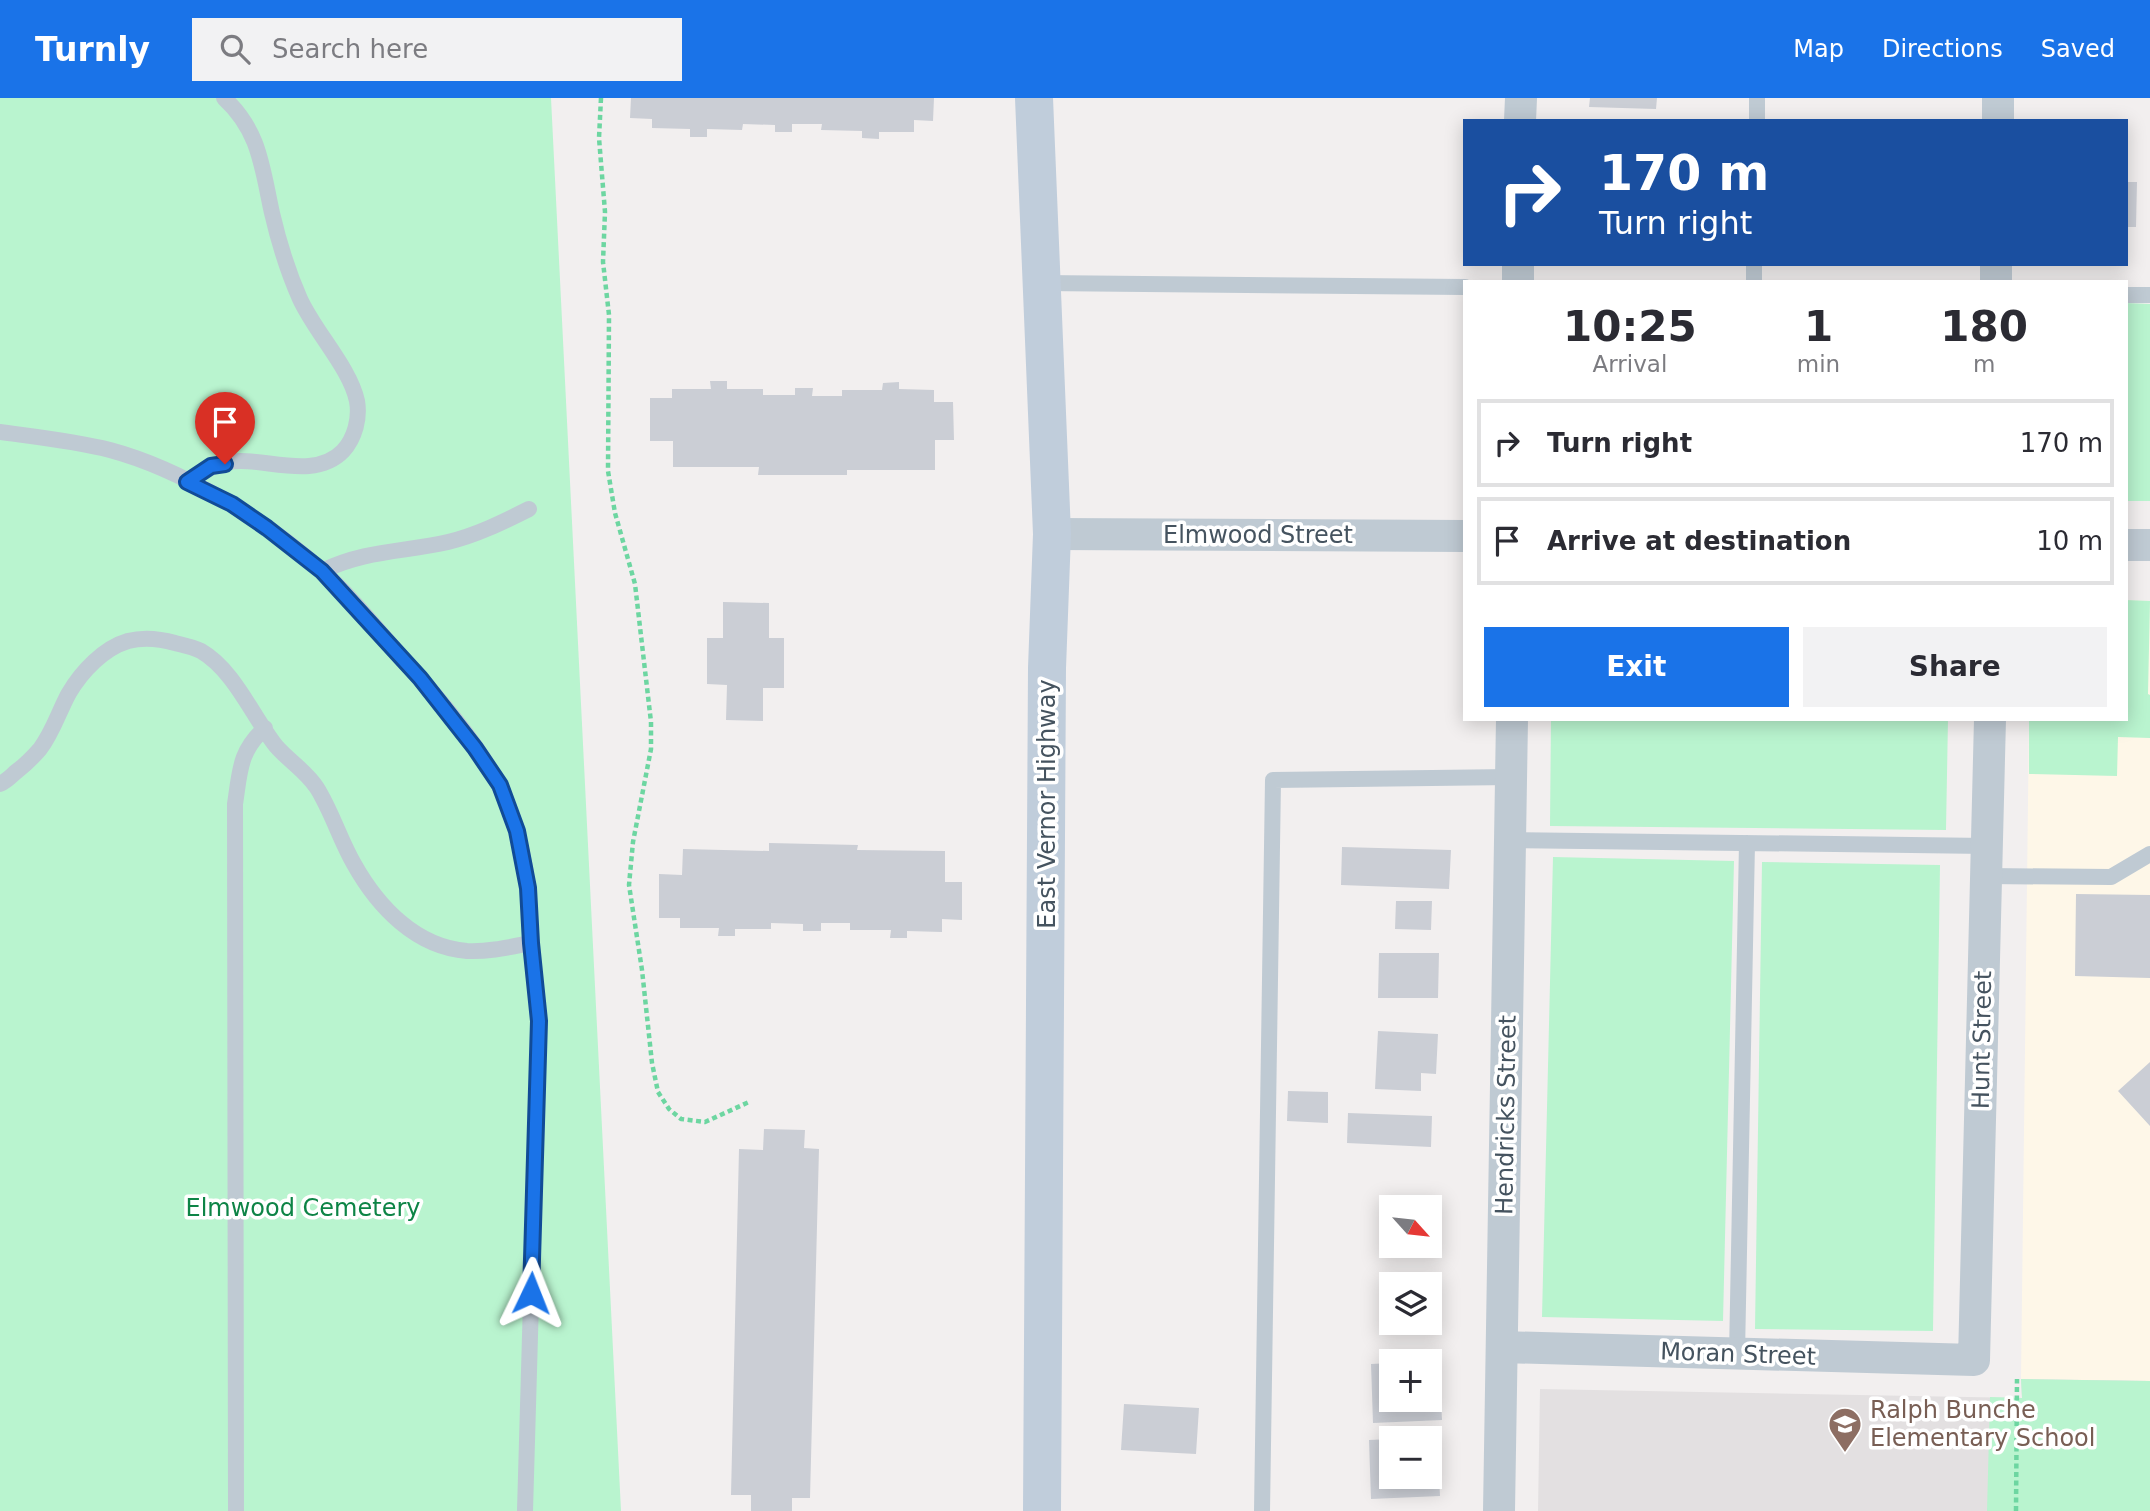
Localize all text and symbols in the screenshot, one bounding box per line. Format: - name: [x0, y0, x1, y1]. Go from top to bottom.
- search box: [192, 18, 682, 81]
- text: Turnly: [35, 30, 150, 69]
- icon: search: [216, 30, 254, 68]
- text: Search here: [272, 34, 428, 64]
- text: Map: [1793, 35, 1844, 63]
- text: Directions: [1882, 35, 2003, 63]
- text: Saved: [2041, 35, 2115, 63]
- text: 170 m: [1599, 145, 1769, 202]
- icon: right: [1484, 147, 1575, 238]
- text: Turn right: [1599, 204, 1752, 242]
- text: 10:25: [1563, 302, 1697, 351]
- text: 1: [1804, 302, 1833, 351]
- text: 180: [1940, 302, 2028, 351]
- text: Arrival: [1593, 351, 1667, 377]
- text: min: [1797, 351, 1840, 377]
- text: m: [1973, 351, 1995, 377]
- pin: [195, 392, 255, 464]
- icon: arrive: [206, 403, 244, 441]
- icon: right: [1488, 424, 1526, 462]
- text: Turn right: [1547, 428, 1692, 458]
- text: 170 m: [2020, 428, 2103, 458]
- street label: Elmwood Street: [1163, 521, 1353, 549]
- icon: arrive: [1488, 522, 1526, 560]
- text: Arrive at destination: [1547, 526, 1851, 556]
- text: 10 m: [2036, 526, 2103, 556]
- button: Exit: [1484, 627, 1789, 707]
- button: Share: [1803, 627, 2107, 707]
- street label: East Vernor Highway: [1033, 679, 1061, 929]
- street label: Hunt Street: [1967, 971, 1997, 1109]
- street label: Hendricks Street: [1490, 1015, 1522, 1215]
- park label: Elmwood Cemetery: [186, 1194, 420, 1222]
- north arrow: [1379, 1195, 1442, 1258]
- map controls: [1379, 1195, 1442, 1489]
- position arrow: [494, 1256, 568, 1330]
- button: layers: [1379, 1272, 1442, 1335]
- street label: Moran Street: [1660, 1337, 1816, 1371]
- button: +: [1379, 1349, 1442, 1412]
- place label: Ralph Bunche Elementary School: [1870, 1396, 2095, 1452]
- school or university icon: Ralph Bunche Elementary School: [1826, 1405, 1864, 1454]
- button: −: [1379, 1426, 1442, 1489]

